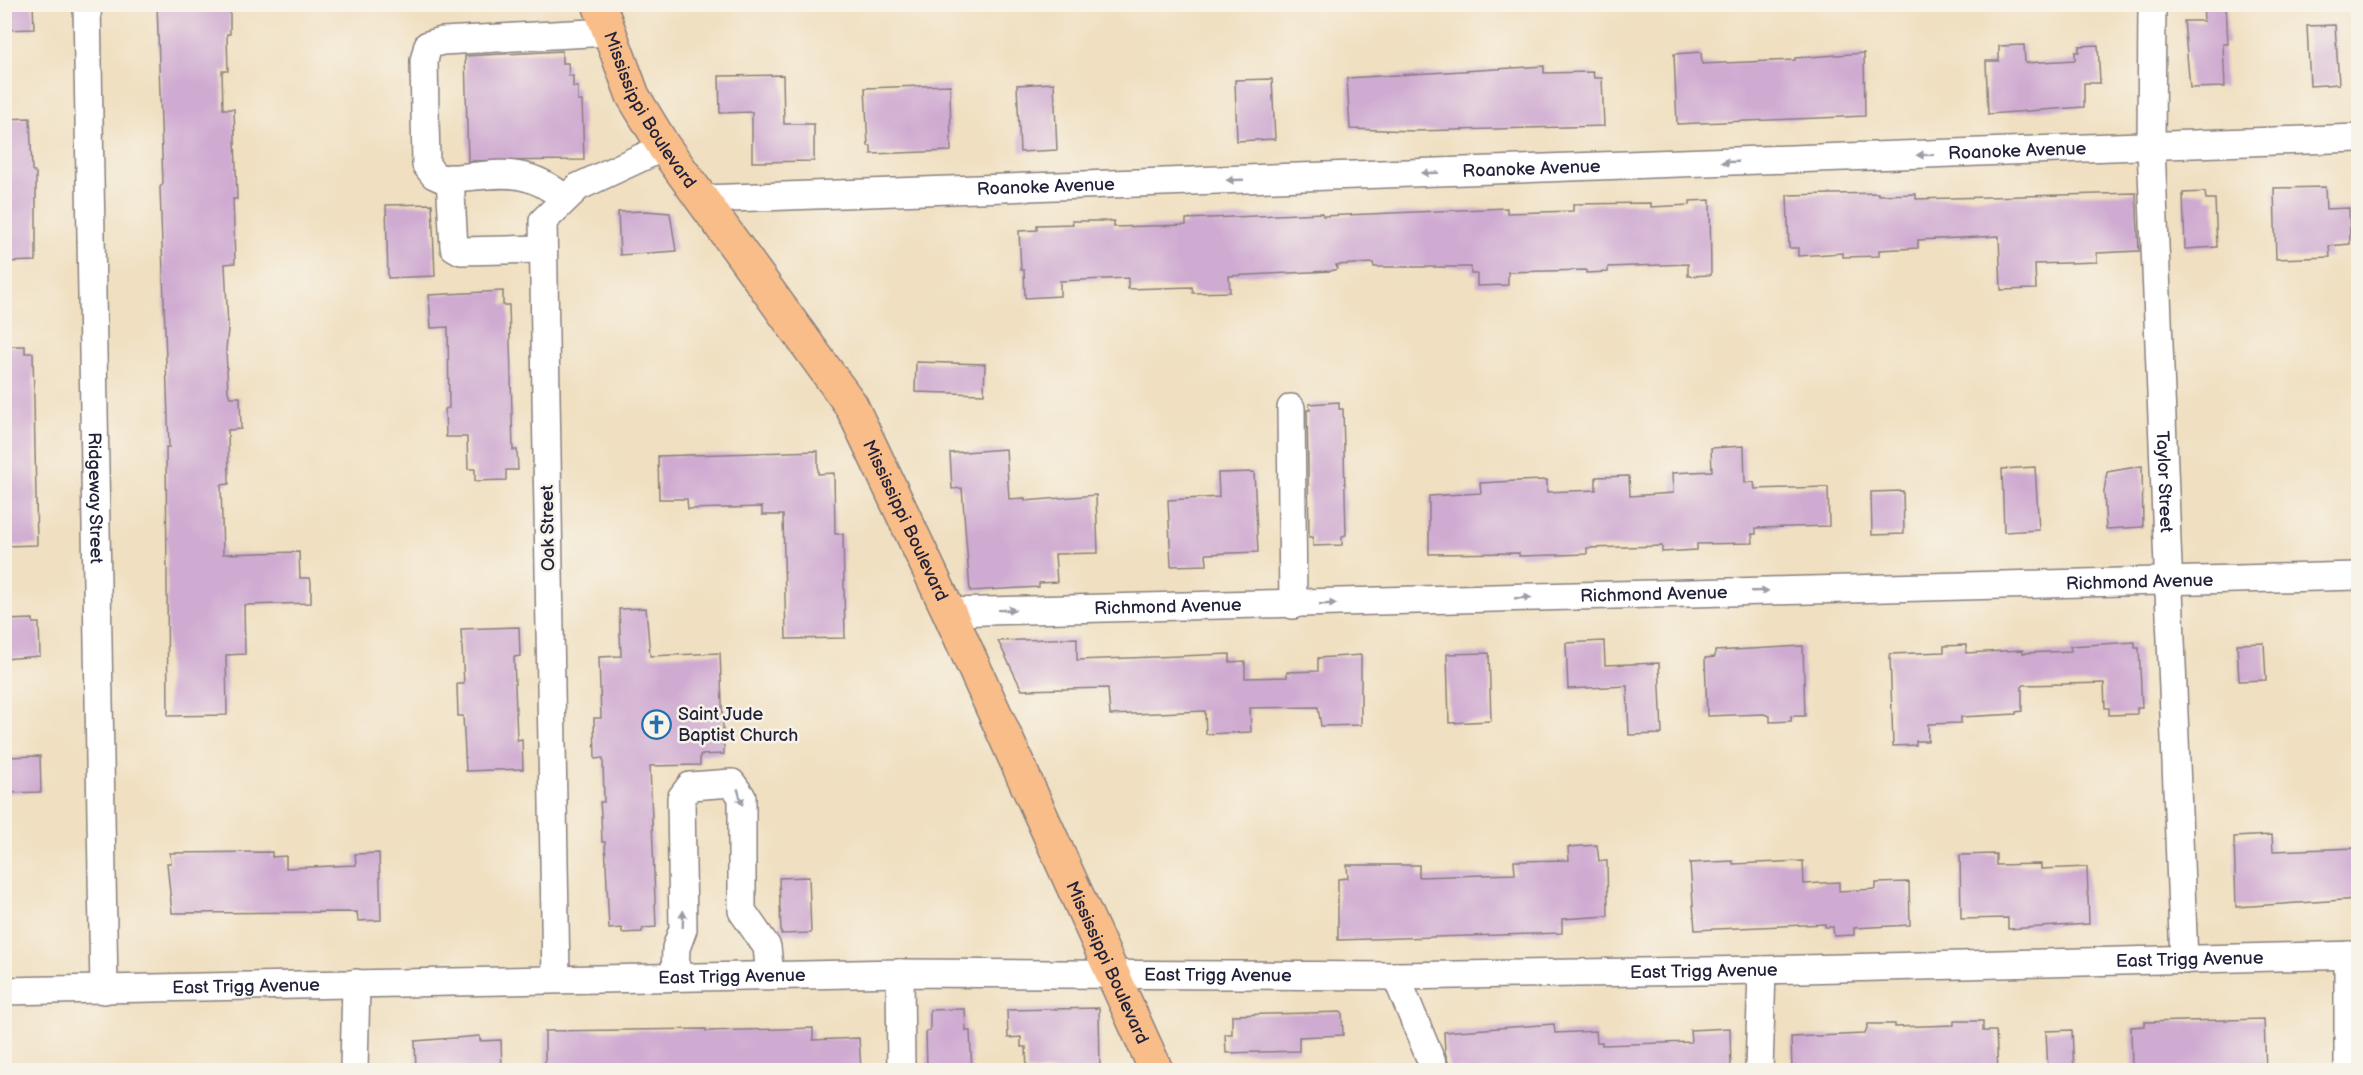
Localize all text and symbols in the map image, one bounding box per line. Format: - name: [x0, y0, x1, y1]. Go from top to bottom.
- street label: Mississippi Boulevard: [600, 29, 701, 192]
- street label: Roanoke Avenue: [1948, 138, 2087, 164]
- one-way arrow: [1915, 150, 1934, 159]
- street label: Roanoke Avenue: [1462, 155, 1601, 182]
- one-way arrow: [1720, 157, 1739, 167]
- one-way arrow: [1420, 168, 1439, 178]
- street label: Roanoke Avenue: [976, 173, 1116, 199]
- one-way arrow: [1226, 175, 1245, 185]
- street label: Taylor Street: [2152, 430, 2177, 534]
- street label: Ridgeway Street: [84, 432, 107, 564]
- street label: Mississippi Boulevard: [858, 436, 953, 604]
- street label: Oak Street: [537, 484, 559, 571]
- street label: Richmond Avenue: [2066, 569, 2214, 594]
- street label: Richmond Avenue: [1580, 582, 1728, 606]
- one-way arrow: [1751, 587, 1770, 596]
- one-way arrow: [1514, 593, 1533, 603]
- street label: Richmond Avenue: [1094, 594, 1242, 619]
- one-way arrow: [1319, 599, 1338, 608]
- one-way arrow: [998, 606, 1017, 615]
- place label: Saint Jude Baptist Church: [678, 704, 798, 746]
- church icon: Saint Jude Baptist Church: [641, 708, 673, 740]
- one-way arrow: [735, 788, 745, 807]
- street label: Mississippi Boulevard: [1062, 878, 1153, 1047]
- one-way arrow: [678, 909, 688, 928]
- street label: East Trigg Avenue: [2116, 947, 2264, 972]
- street label: East Trigg Avenue: [1630, 959, 1778, 983]
- street label: East Trigg Avenue: [658, 964, 806, 988]
- street label: East Trigg Avenue: [1144, 964, 1292, 986]
- street label: East Trigg Avenue: [172, 974, 320, 998]

